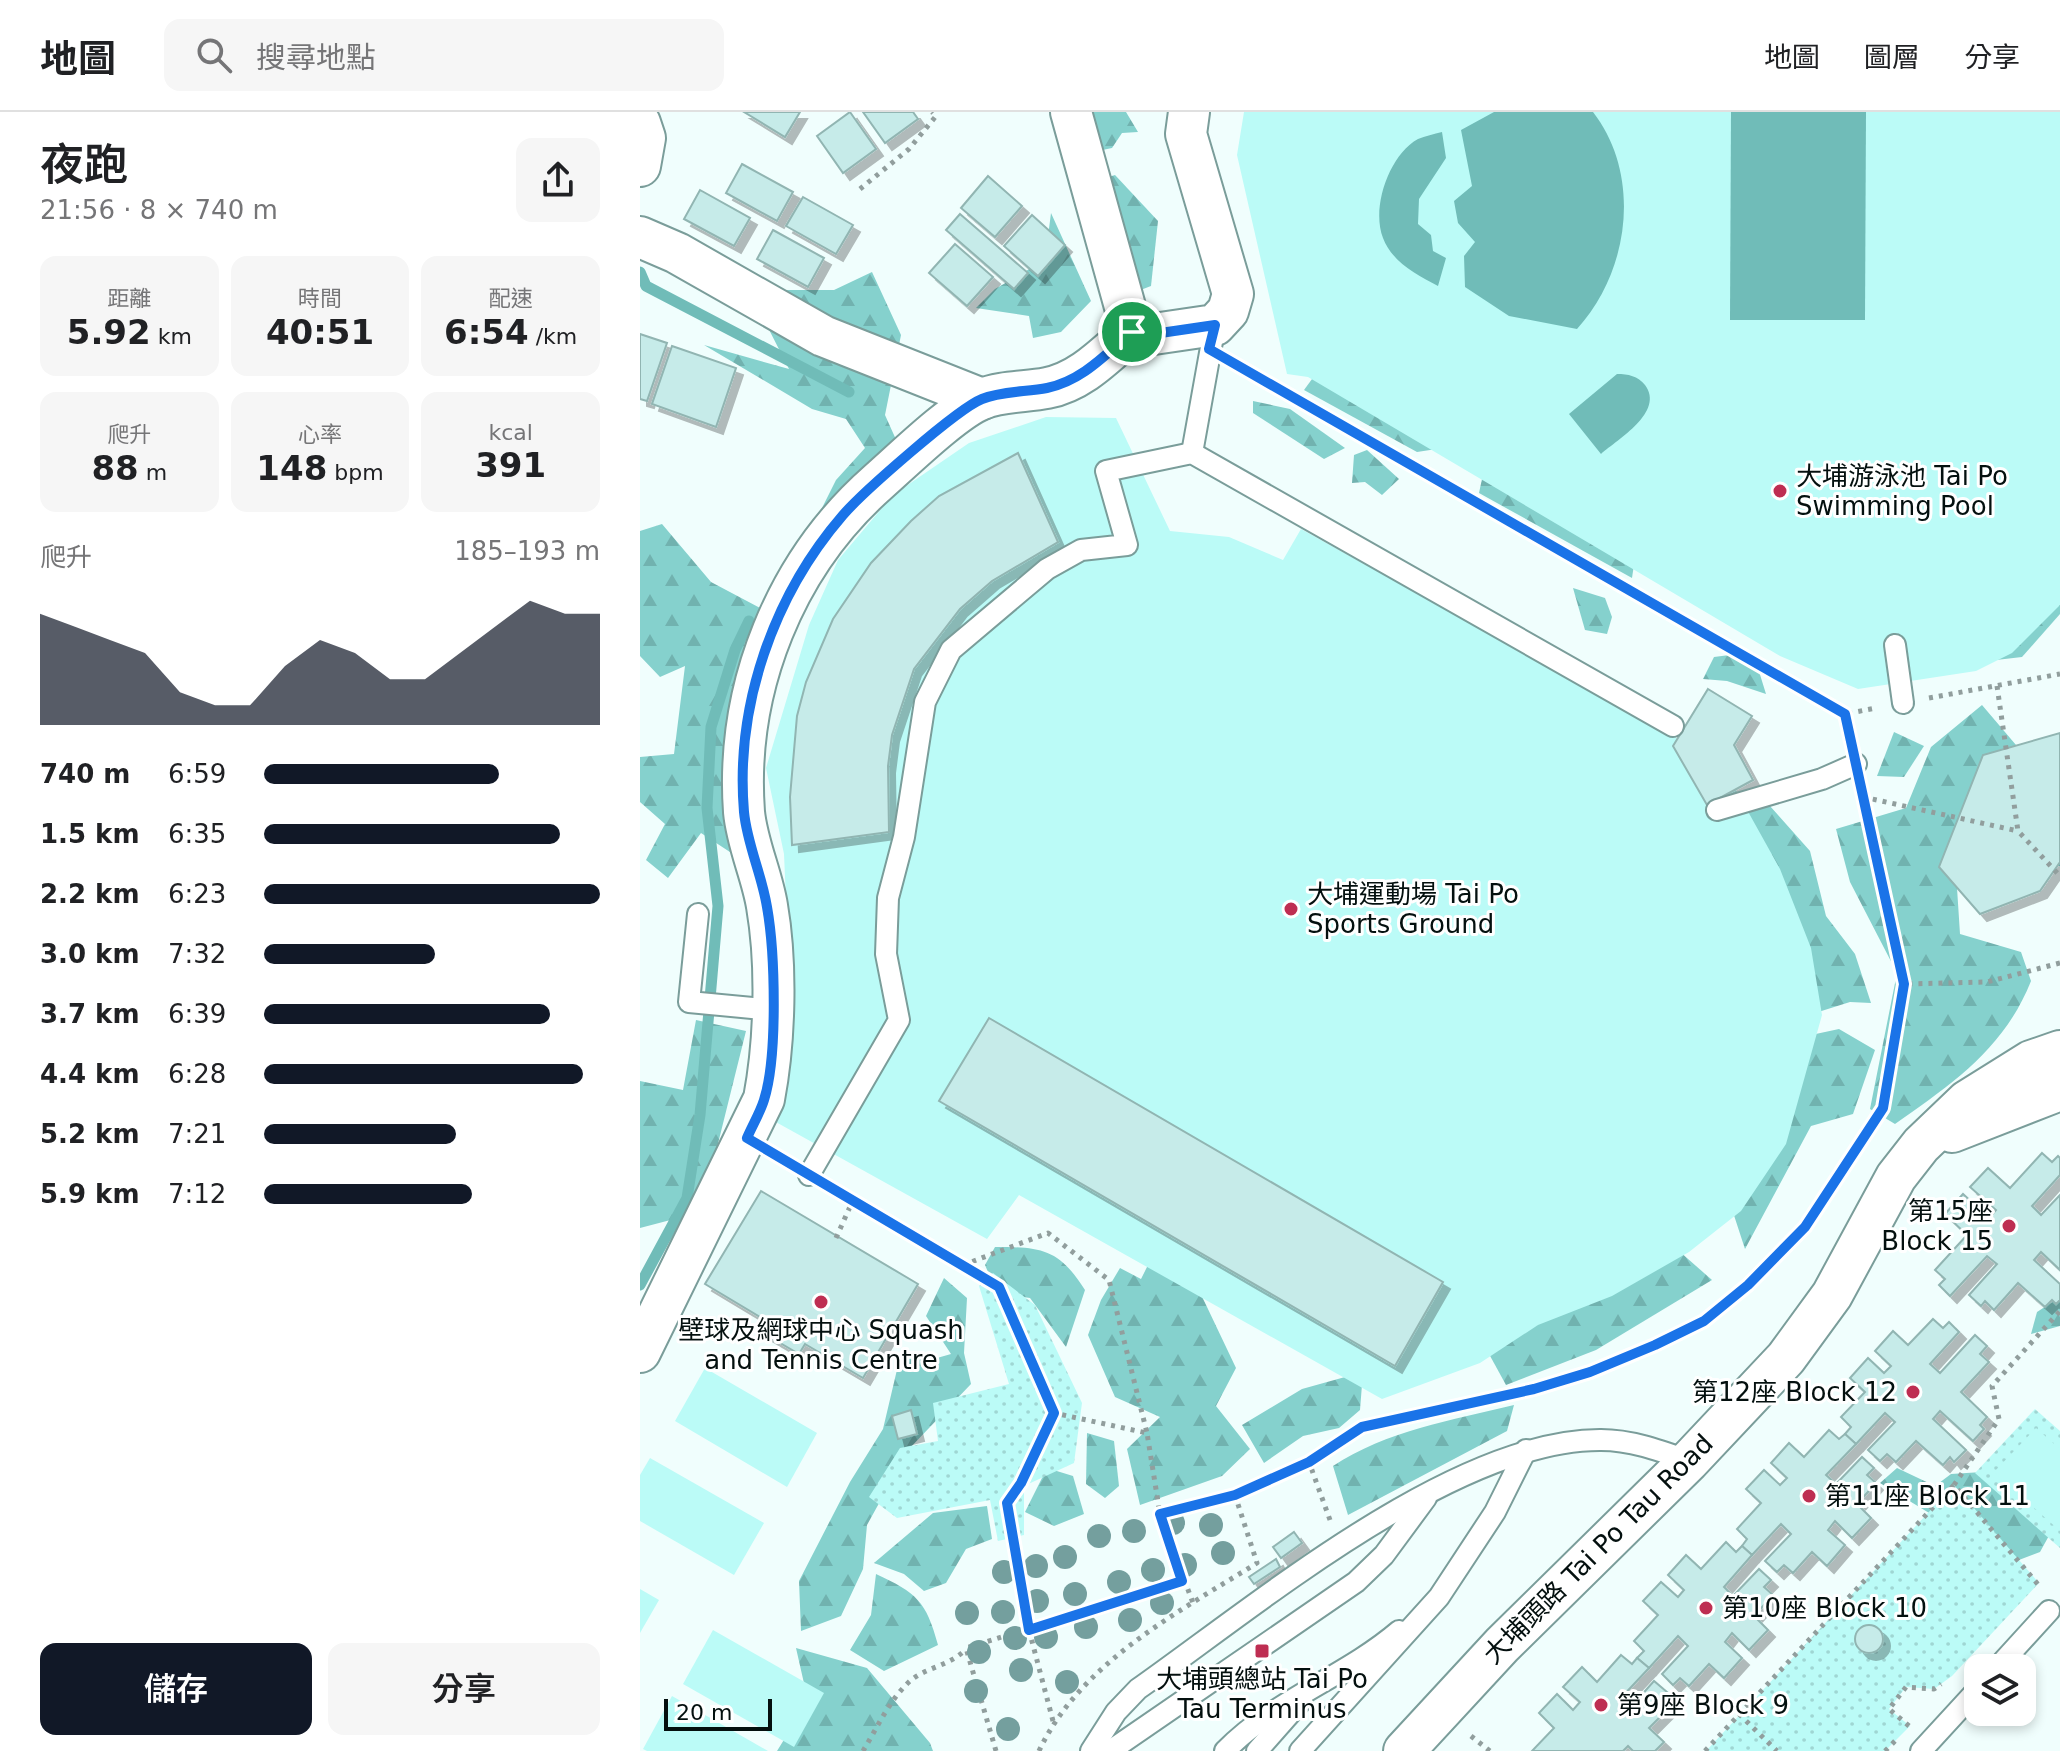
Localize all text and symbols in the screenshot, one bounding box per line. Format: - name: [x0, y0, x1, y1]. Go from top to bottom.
- search box: [164, 19, 724, 91]
- icon: search: [192, 33, 236, 77]
- text: 地圖: [40, 37, 116, 81]
- text: 搜尋地點: [256, 40, 376, 75]
- text: 地圖: [1764, 41, 1820, 74]
- text: 圖層: [1864, 41, 1920, 74]
- text: 分享: [1964, 41, 2020, 74]
- button: share: [516, 138, 600, 222]
- text: 夜跑: [40, 139, 128, 190]
- text: 21:56 · 8 × 740 m: [40, 195, 278, 225]
- text: 距離: [107, 286, 151, 311]
- text: 時間: [298, 286, 342, 311]
- text: 配速: [489, 286, 533, 311]
- pin: [1098, 298, 1166, 366]
- icon: arrive: [1110, 310, 1154, 354]
- text: 5.92: [67, 312, 151, 352]
- text: 40:51: [266, 312, 374, 352]
- text: 6:54: [444, 312, 529, 352]
- text: km: [151, 324, 192, 349]
- text: /km: [529, 324, 577, 349]
- text: kcal: [488, 420, 533, 445]
- text: 爬升: [107, 422, 151, 447]
- text: 心率: [298, 422, 342, 447]
- text: 391: [475, 445, 546, 485]
- text: 88: [91, 448, 139, 488]
- text: 148: [256, 448, 327, 488]
- text: m: [139, 460, 167, 485]
- text: bpm: [327, 460, 384, 485]
- place label: 大埔游泳池 Tai Po Swimming Pool: [1796, 461, 2008, 521]
- marker: 大埔游泳池 Tai Po Swimming Pool: [1771, 482, 1789, 500]
- text: 185–193 m: [454, 536, 600, 566]
- text: 爬升: [40, 542, 92, 572]
- text: 740 m: [40, 759, 130, 789]
- text: 6:59: [168, 759, 226, 789]
- text: 1.5 km: [40, 819, 140, 849]
- text: 6:35: [168, 819, 226, 849]
- text: 2.2 km: [40, 879, 140, 909]
- text: 6:23: [168, 879, 226, 909]
- place label: 大埔運動場 Tai Po Sports Ground: [1307, 879, 1519, 939]
- marker: 大埔運動場 Tai Po Sports Ground: [1282, 900, 1300, 918]
- text: 3.0 km: [40, 939, 140, 969]
- text: 7:32: [168, 939, 226, 969]
- text: 3.7 km: [40, 999, 140, 1029]
- text: 6:39: [168, 999, 226, 1029]
- text: 4.4 km: [40, 1059, 140, 1089]
- text: 6:28: [168, 1059, 226, 1089]
- text: 5.2 km: [40, 1119, 140, 1149]
- text: 7:21: [168, 1119, 226, 1149]
- text: 5.9 km: [40, 1179, 140, 1209]
- text: 7:12: [168, 1179, 226, 1209]
- place label: 第15座 Block 15: [1881, 1196, 1993, 1256]
- marker: 第15座 Block 15: [2000, 1217, 2018, 1235]
- marker: 壁球及網球中心 Squash and Tennis Centre: [812, 1293, 830, 1311]
- place label: 壁球及網球中心 Squash and Tennis Centre: [678, 1315, 964, 1375]
- place label: 第12座 Block 12: [1692, 1377, 1897, 1407]
- marker: 第12座 Block 12: [1904, 1383, 1922, 1401]
- street label: 大埔頭路 Tai Po Tau Road: [1477, 1428, 1719, 1670]
- place label: 第11座 Block 11: [1825, 1481, 2030, 1511]
- marker: 第11座 Block 11: [1800, 1487, 1818, 1505]
- place label: 第10座 Block 10: [1722, 1593, 1927, 1623]
- marker: 第10座 Block 10: [1697, 1599, 1715, 1617]
- marker: 大埔頭總站 Tai Po Tau Terminus: [1253, 1642, 1271, 1660]
- button: 儲存: [40, 1643, 312, 1735]
- button: 分享: [328, 1643, 600, 1735]
- map controls: [1964, 1654, 2036, 1726]
- button: layers: [1964, 1654, 2036, 1726]
- place label: 大埔頭總站 Tai Po Tau Terminus: [1156, 1664, 1368, 1724]
- place label: 第9座 Block 9: [1617, 1690, 1789, 1720]
- scale bar: [664, 1695, 772, 1731]
- marker: 第9座 Block 9: [1592, 1696, 1610, 1714]
- text: 20 m: [676, 1700, 732, 1725]

